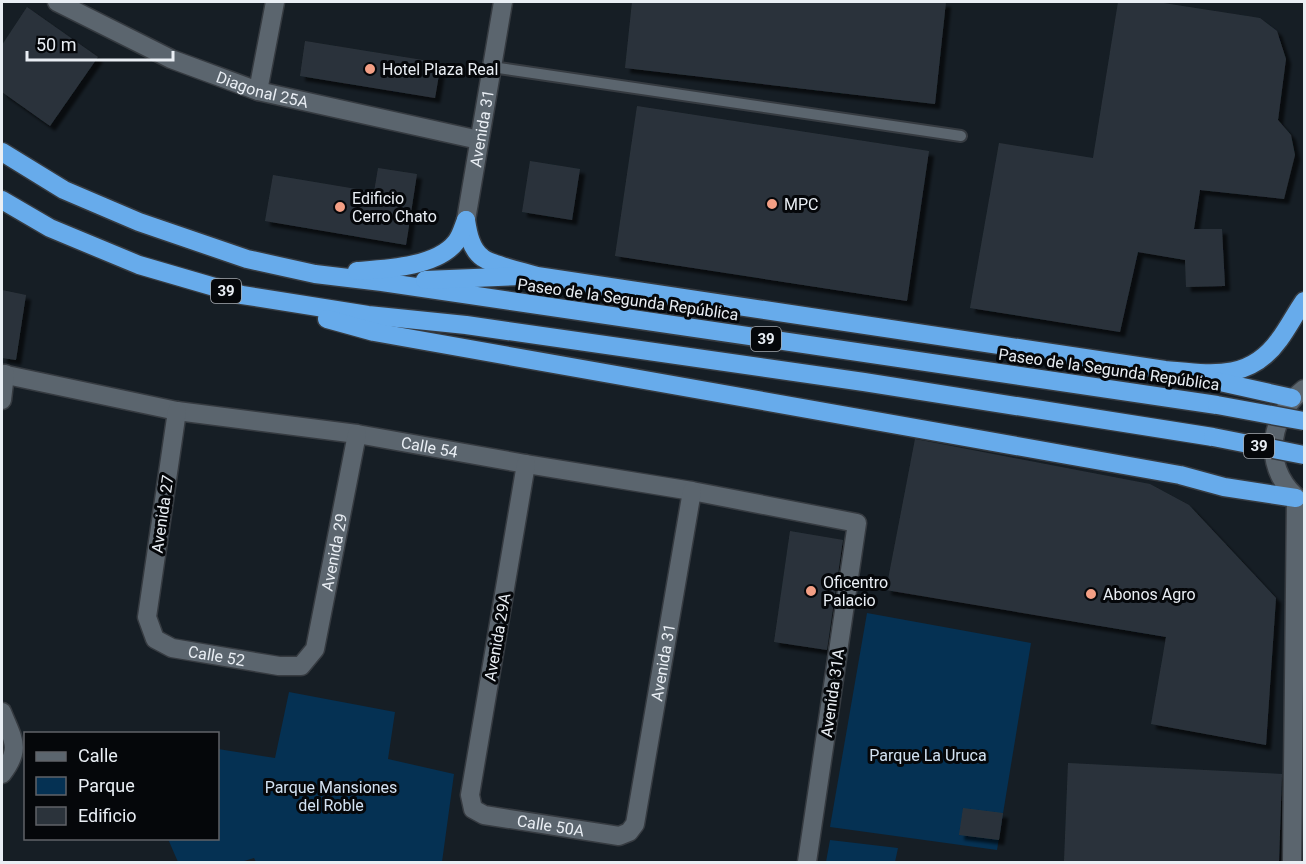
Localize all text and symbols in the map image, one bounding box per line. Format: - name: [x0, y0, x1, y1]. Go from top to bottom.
- scale bar: [27, 24, 172, 62]
- text: 50 m: [36, 34, 76, 55]
- place label: Hotel Plaza Real: [382, 60, 498, 79]
- marker: Hotel Plaza Real: [363, 62, 377, 76]
- street label: Diagonal 25A: [214, 67, 311, 112]
- street label: Avenida 31: [466, 88, 498, 169]
- place label: Edificio Cerro Chato: [352, 189, 437, 226]
- place label: MPC: [784, 195, 818, 214]
- marker: MPC: [765, 197, 779, 211]
- marker: Edificio Cerro Chato: [333, 200, 347, 214]
- street label: Paseo de la Segunda República: [516, 275, 740, 324]
- road number: 39: [211, 279, 241, 303]
- road number: 39: [751, 327, 781, 351]
- street label: Paseo de la Segunda República: [997, 345, 1221, 394]
- street label: Calle 54: [400, 433, 459, 462]
- road number: 39: [1244, 434, 1274, 458]
- street label: Avenida 27: [148, 474, 177, 554]
- street label: Avenida 29: [318, 512, 351, 593]
- place label: Oficentro Palacio: [823, 573, 888, 610]
- marker: Oficentro Palacio: [804, 584, 818, 598]
- place label: Abonos Agro: [1103, 585, 1196, 604]
- marker: Abonos Agro: [1084, 587, 1098, 601]
- street label: Avenida 29A: [480, 591, 515, 683]
- street label: Avenida 31: [647, 622, 679, 703]
- street label: Calle 52: [187, 642, 246, 670]
- street label: Avenida 31A: [817, 647, 848, 738]
- legend: [24, 732, 219, 840]
- text: Calle: [78, 745, 118, 766]
- park label: Parque La Uruca: [869, 746, 987, 765]
- text: Parque: [78, 775, 135, 796]
- park label: Parque Mansiones del Roble: [265, 778, 397, 815]
- text: Edificio: [78, 805, 137, 826]
- street label: Calle 50A: [516, 811, 586, 841]

